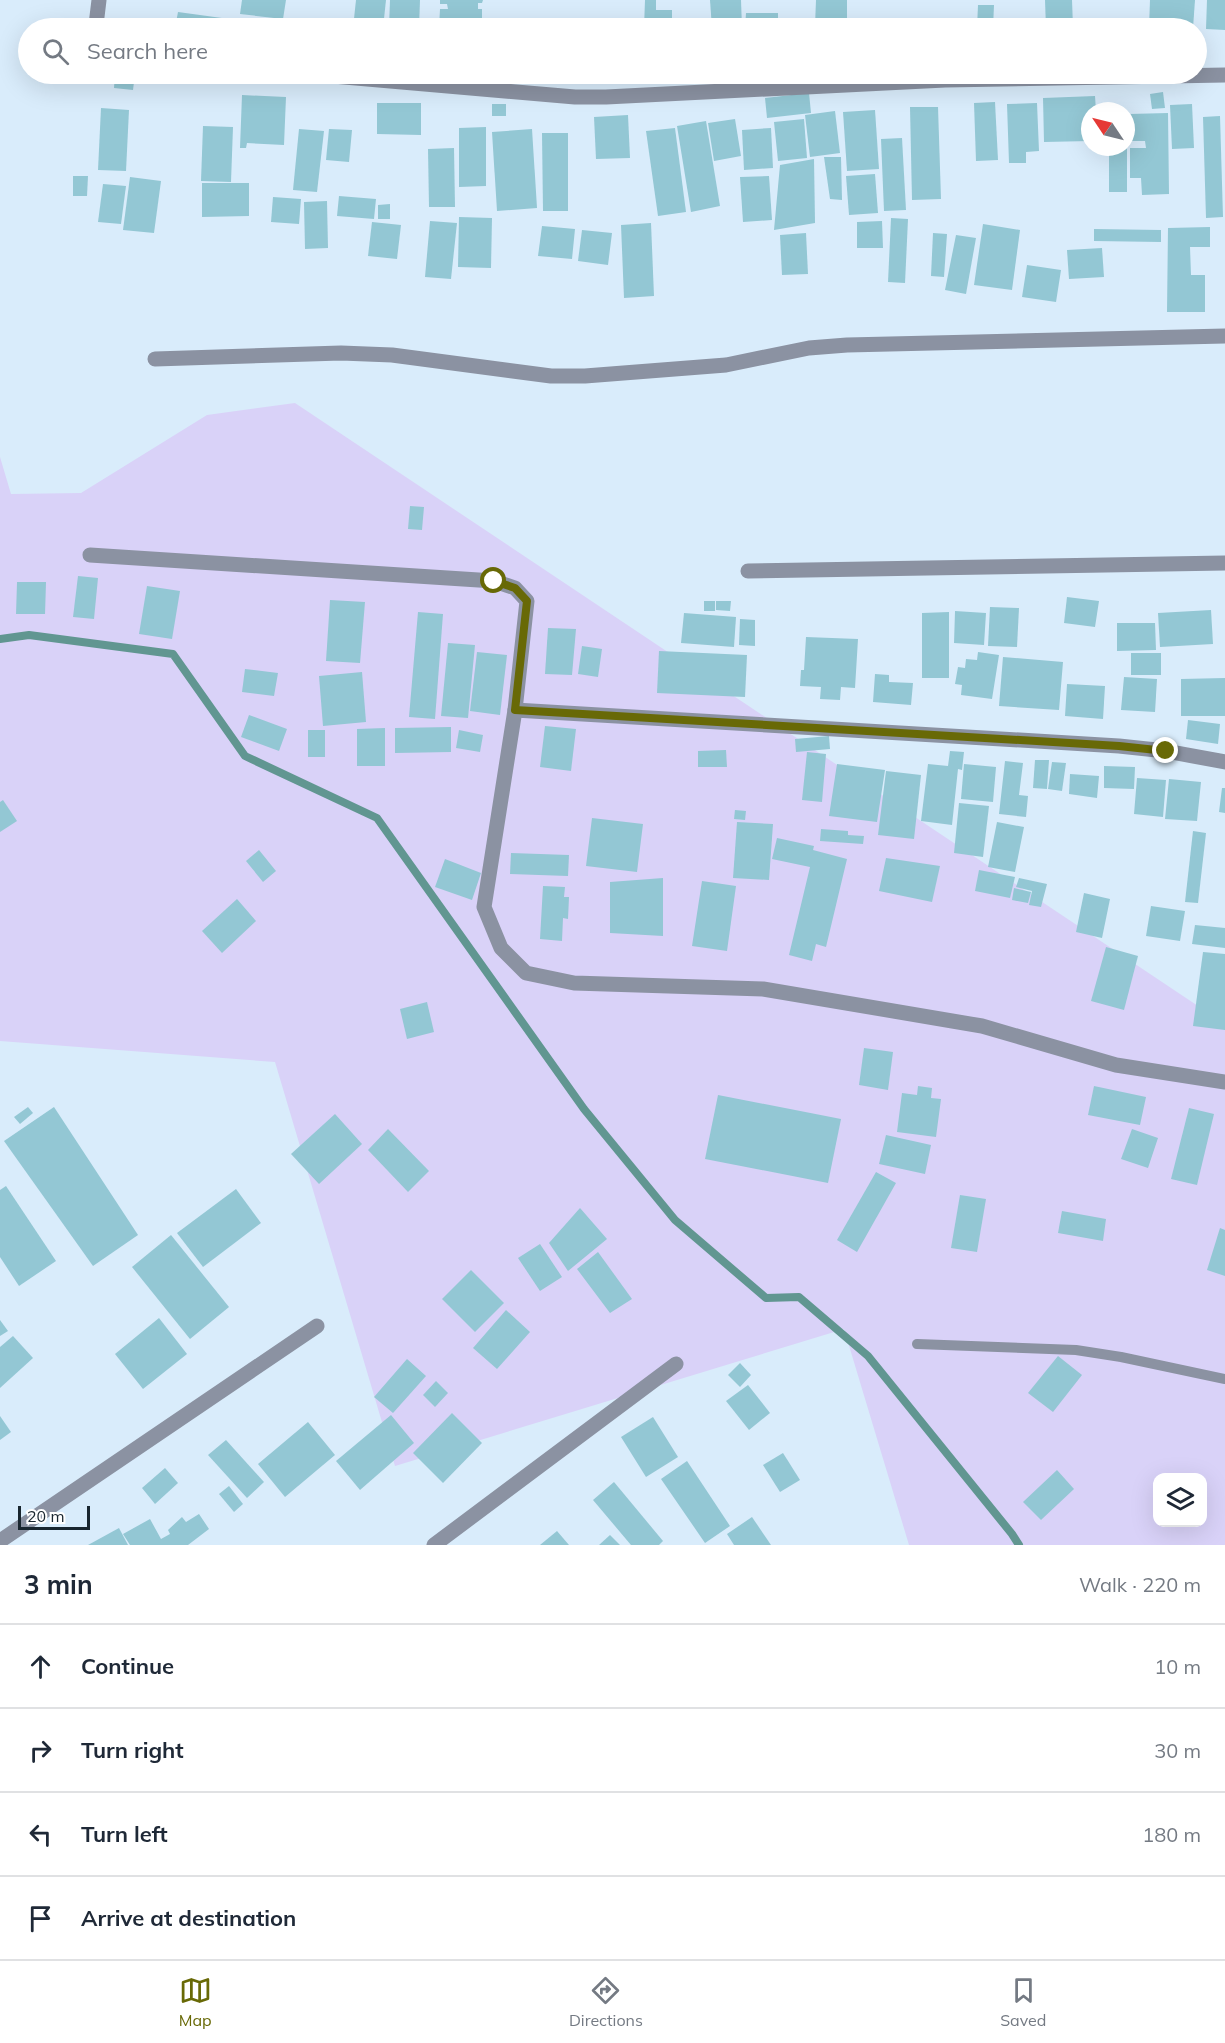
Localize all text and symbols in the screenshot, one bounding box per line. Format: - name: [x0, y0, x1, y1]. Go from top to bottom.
- search box: [18, 18, 1207, 84]
- icon: search: [39, 35, 72, 68]
- text: Search here: [87, 37, 208, 65]
- north arrow: [1081, 102, 1135, 156]
- route start: [480, 567, 506, 593]
- route end: [1152, 737, 1178, 763]
- map controls: [1153, 1473, 1207, 1527]
- button: layers: [1153, 1473, 1207, 1527]
- scale bar: [18, 1503, 90, 1530]
- text: 20 m: [27, 1506, 64, 1526]
- text: 3 min: [24, 1568, 93, 1601]
- text: Walk · 220 m: [1079, 1572, 1201, 1597]
- icon: ahead: [24, 1650, 57, 1683]
- text: Continue: [81, 1652, 174, 1680]
- text: 10 m: [1154, 1654, 1201, 1679]
- icon: right: [24, 1734, 57, 1767]
- text: Turn right: [81, 1736, 184, 1764]
- text: 30 m: [1154, 1738, 1201, 1763]
- icon: left: [24, 1818, 57, 1851]
- text: Turn left: [81, 1820, 168, 1848]
- text: 180 m: [1142, 1822, 1201, 1847]
- icon: arrive: [24, 1902, 57, 1935]
- text: Arrive at destination: [81, 1904, 296, 1932]
- tab: Map: [179, 1974, 212, 2030]
- tab: Directions: [569, 1974, 643, 2030]
- tab: Saved: [1000, 1974, 1046, 2030]

